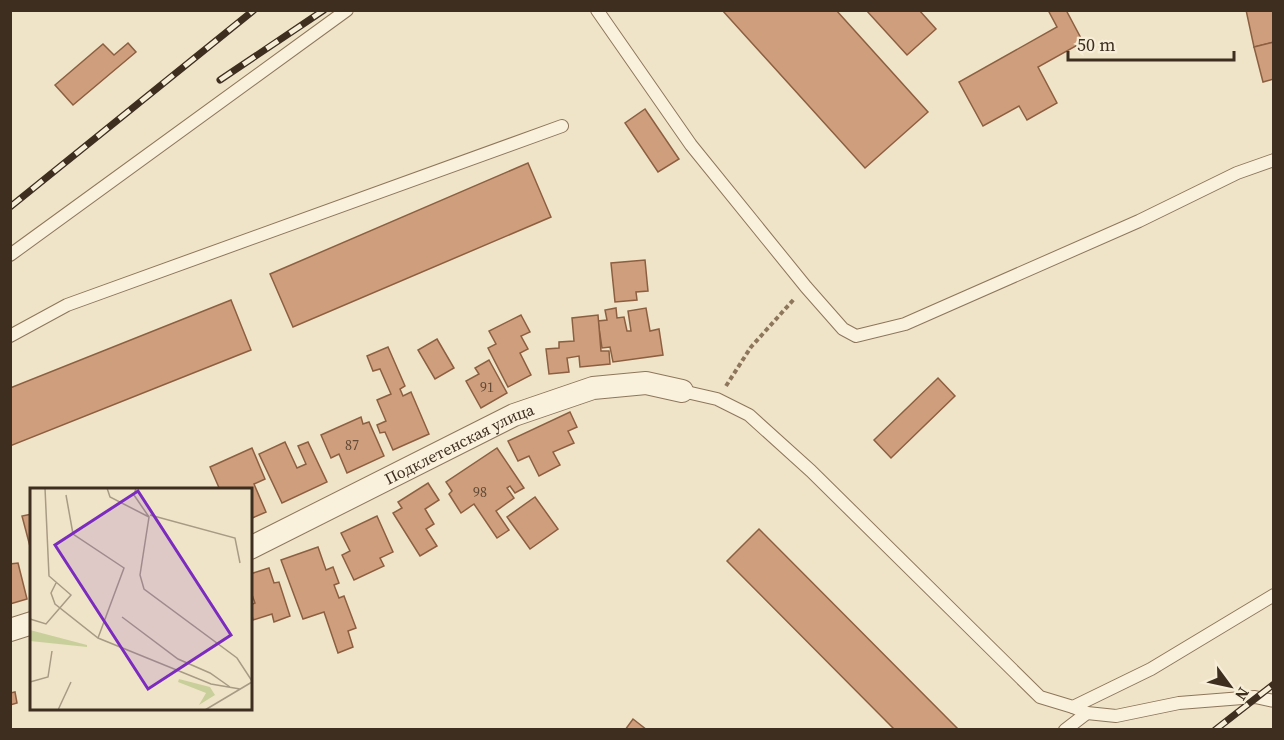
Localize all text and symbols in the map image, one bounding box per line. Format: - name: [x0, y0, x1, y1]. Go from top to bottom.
- scale bar: [1068, 24, 1234, 62]
- text: 50 m: [1077, 32, 1115, 57]
- house number: 91: [480, 377, 494, 397]
- street label: Подклетенская улица: [381, 398, 538, 489]
- house number: 87: [345, 435, 359, 455]
- house number: 98: [473, 482, 487, 502]
- inset map: [30, 488, 252, 710]
- north arrow: [1200, 656, 1260, 716]
- text: N: [1230, 683, 1255, 705]

